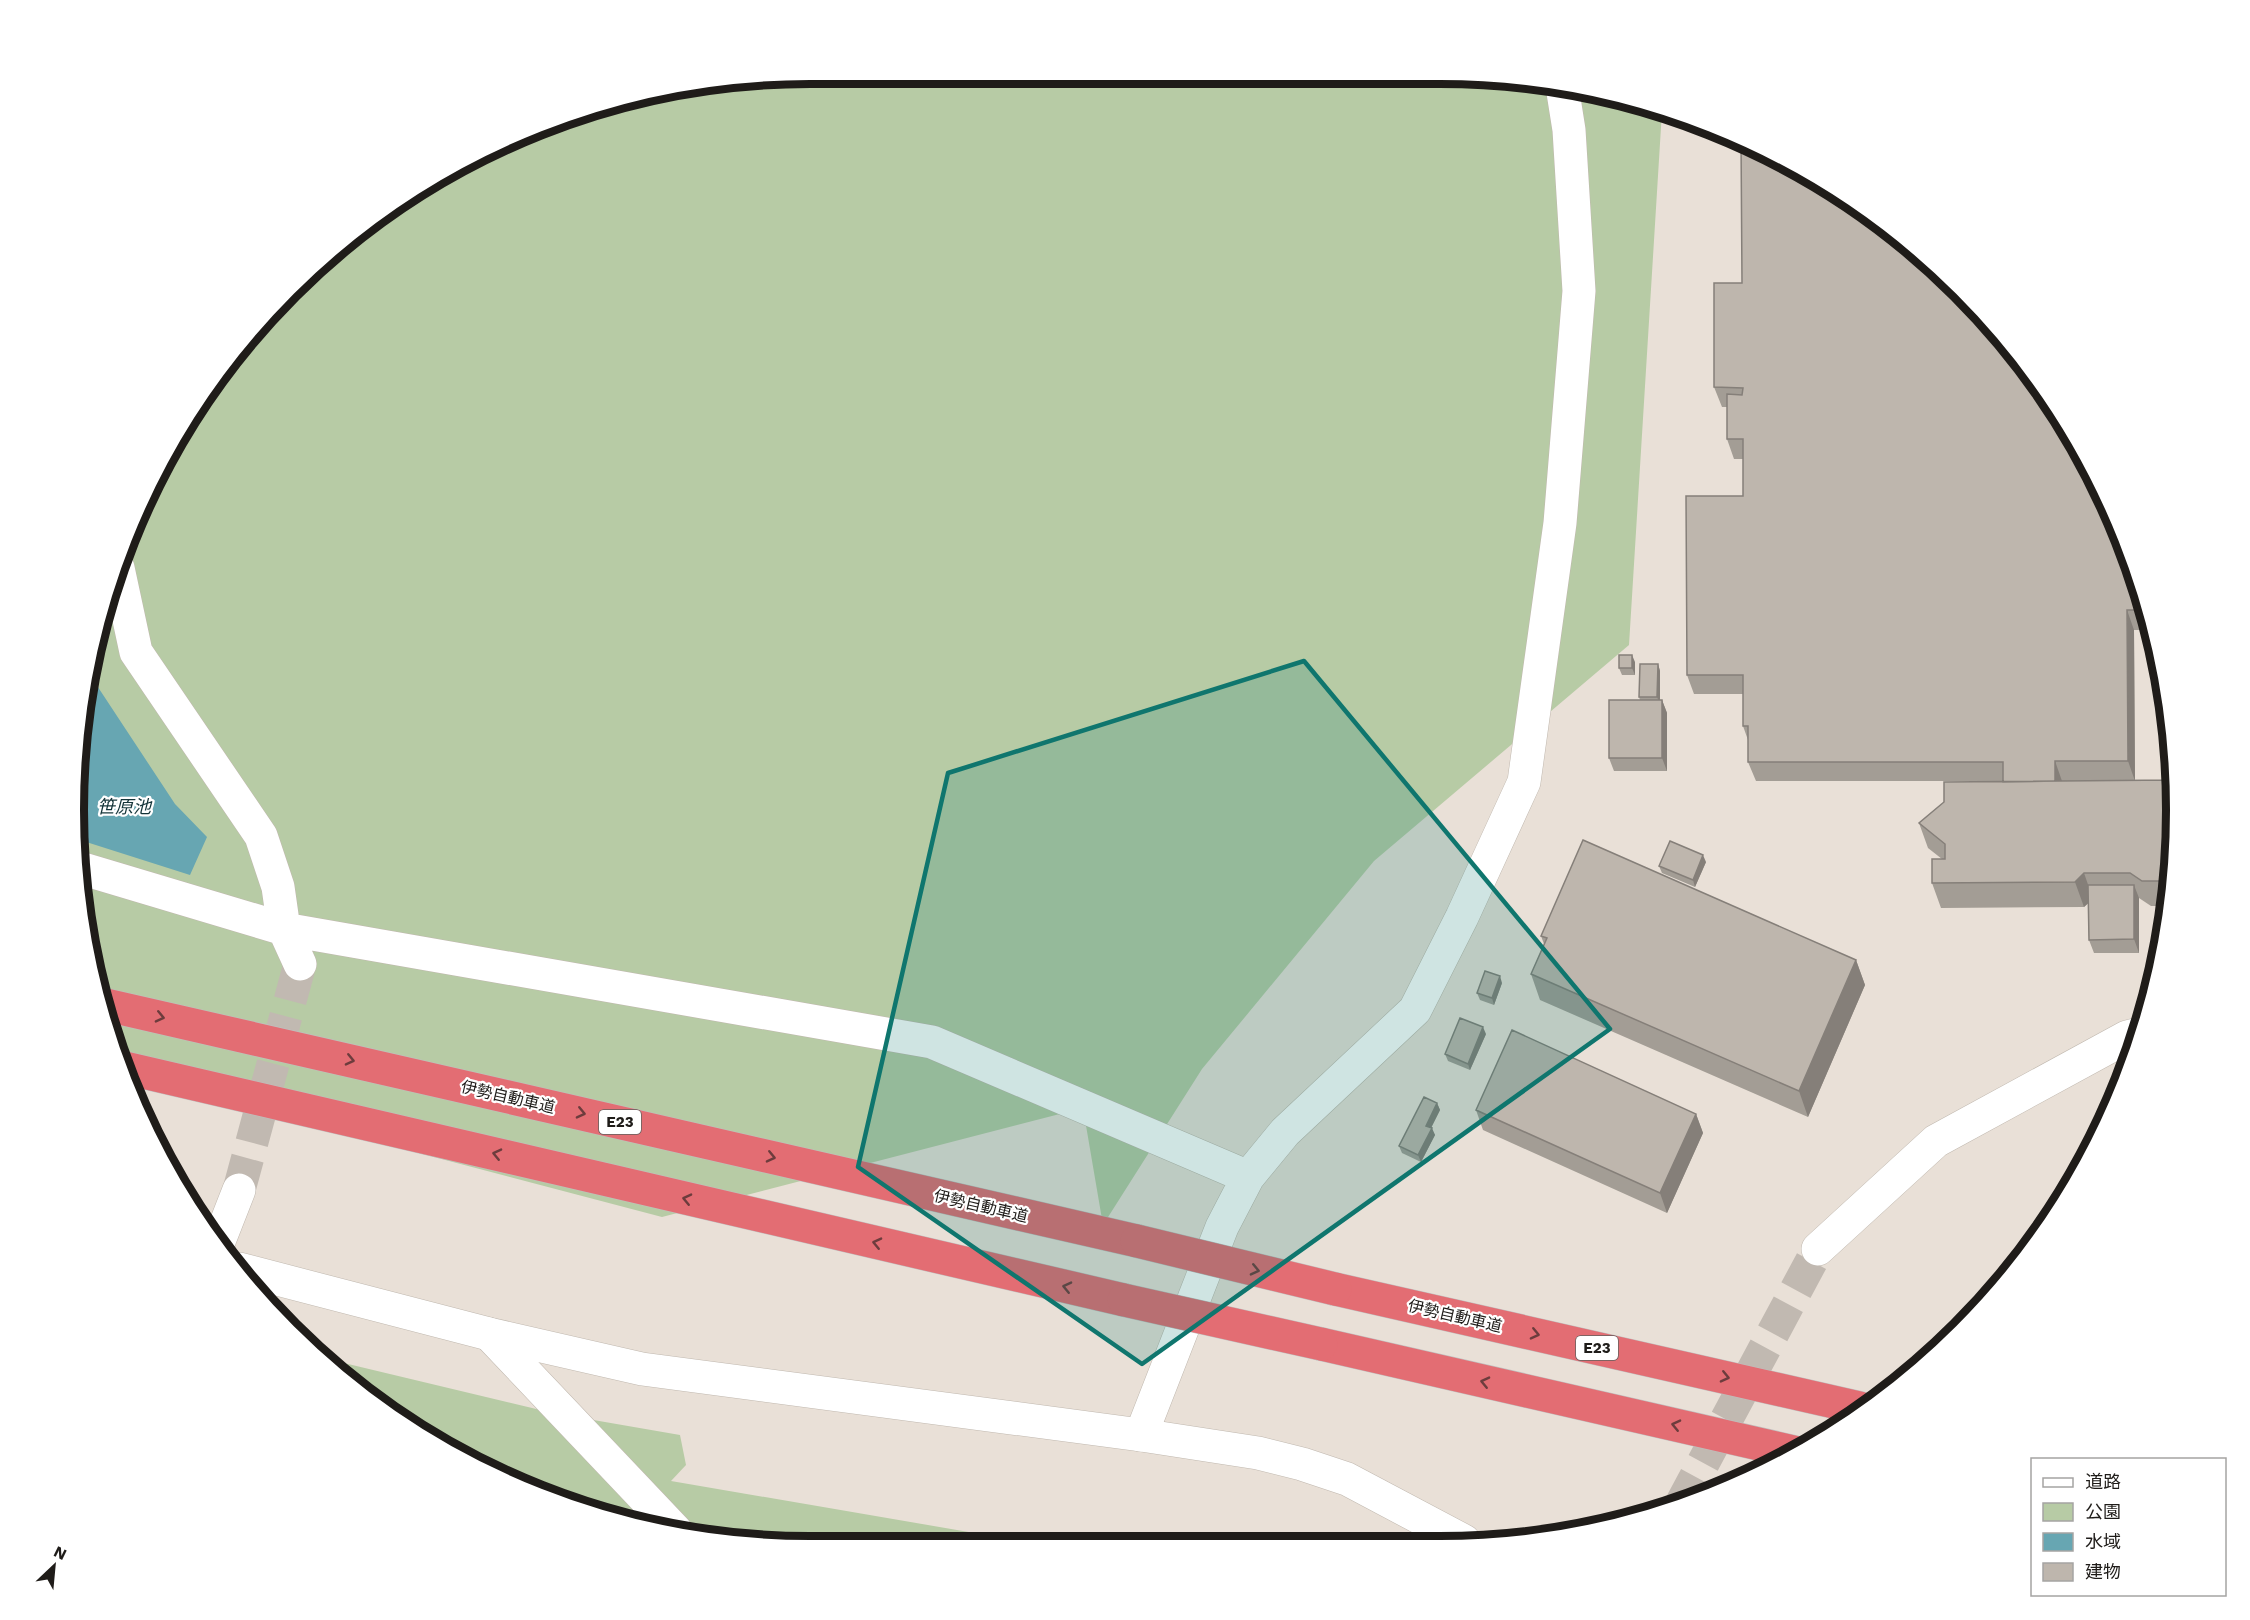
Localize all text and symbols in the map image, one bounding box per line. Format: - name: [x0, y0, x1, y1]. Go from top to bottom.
- water label: 笹原池: [97, 796, 153, 817]
- one-way arrow: [154, 1009, 164, 1022]
- one-way arrow: [344, 1053, 354, 1066]
- street label: 伊勢自動車道: [459, 1077, 557, 1117]
- one-way arrow: [575, 1106, 585, 1119]
- road number: E23: [599, 1110, 641, 1134]
- one-way arrow: [492, 1149, 502, 1162]
- one-way arrow: [765, 1150, 775, 1163]
- street label: 伊勢自動車道: [932, 1186, 1030, 1226]
- one-way arrow: [682, 1193, 692, 1206]
- one-way arrow: [872, 1237, 882, 1250]
- one-way arrow: [1250, 1262, 1260, 1275]
- one-way arrow: [1062, 1281, 1072, 1294]
- street label: 伊勢自動車道: [1406, 1296, 1504, 1336]
- one-way arrow: [1530, 1327, 1540, 1340]
- road number: E23: [1576, 1336, 1618, 1360]
- one-way arrow: [1720, 1370, 1730, 1383]
- one-way arrow: [1481, 1376, 1491, 1389]
- one-way arrow: [1671, 1419, 1681, 1432]
- legend: [2031, 1458, 2226, 1596]
- text: 道路: [2085, 1471, 2121, 1492]
- text: 公園: [2085, 1501, 2121, 1522]
- text: 水域: [2085, 1531, 2121, 1552]
- north arrow: [24, 1536, 84, 1596]
- text: N: [51, 1542, 70, 1564]
- text: 建物: [2085, 1561, 2121, 1582]

